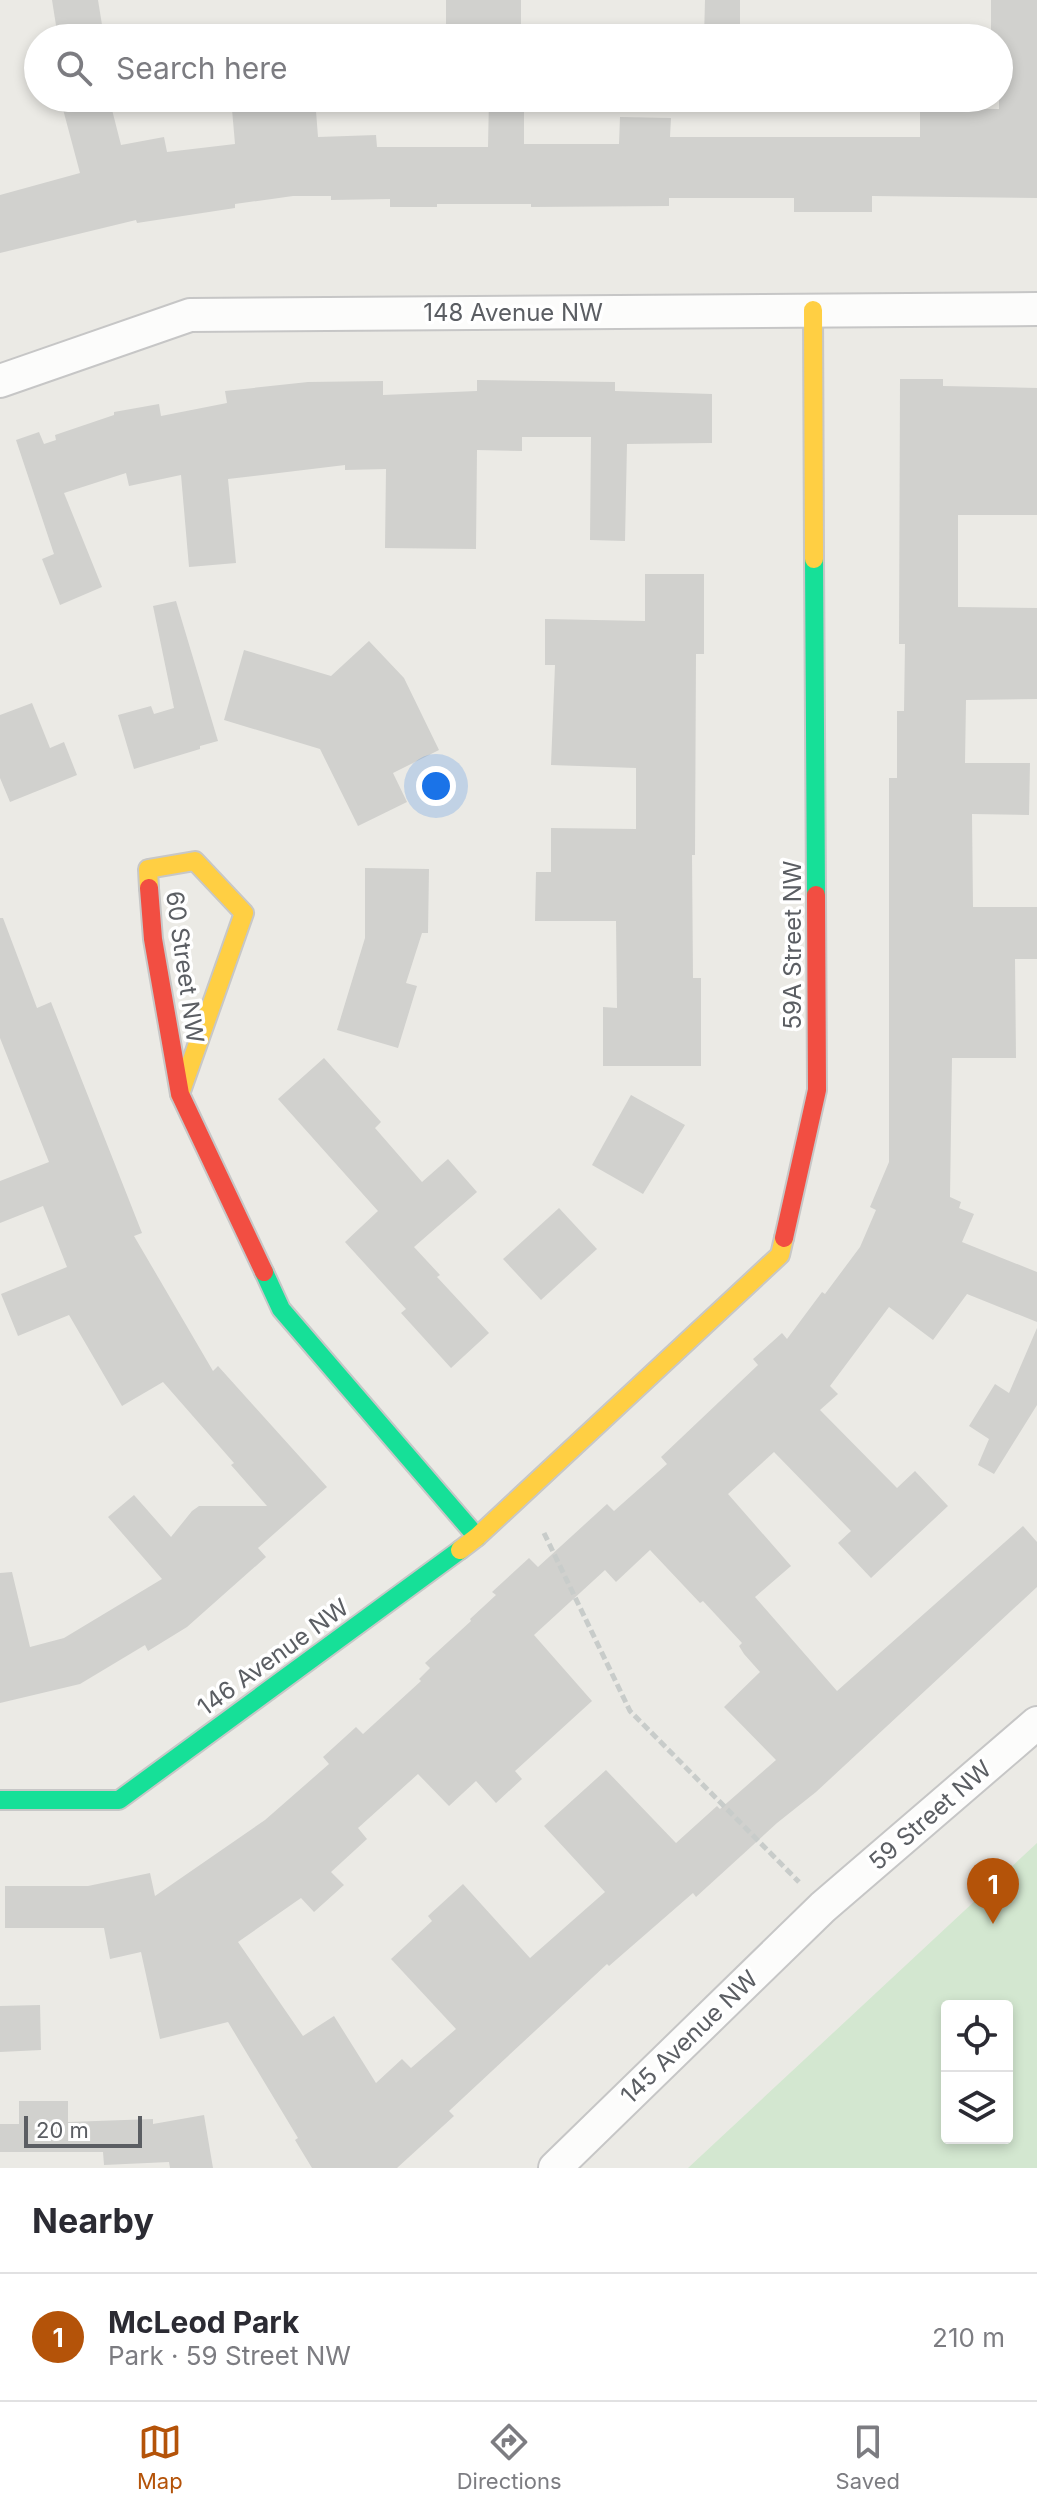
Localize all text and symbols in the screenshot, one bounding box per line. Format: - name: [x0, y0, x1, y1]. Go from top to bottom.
- search box: [24, 24, 1013, 112]
- icon: search: [52, 46, 96, 90]
- text: Search here: [116, 50, 288, 86]
- street label: 148 Avenue NW: [423, 298, 603, 327]
- your location: [416, 766, 456, 806]
- street label: 59A Street NW: [778, 860, 807, 1029]
- street label: 60 Street NW: [160, 889, 210, 1045]
- street label: 146 Avenue NW: [192, 1592, 354, 1722]
- street label: 59 Street NW: [863, 1754, 997, 1876]
- pin: 1: [967, 1858, 1019, 1924]
- street label: 145 Avenue NW: [614, 1964, 764, 2110]
- map controls: [941, 2000, 1013, 2144]
- button: locate: [941, 2000, 1013, 2072]
- button: layers: [941, 2072, 1013, 2144]
- scale bar: [24, 2112, 142, 2148]
- text: 20 m: [36, 2117, 89, 2143]
- text: Nearby: [32, 2200, 154, 2241]
- text: McLeod Park: [108, 2304, 299, 2340]
- text: 1: [52, 2322, 64, 2353]
- text: 210 m: [932, 2322, 1005, 2353]
- text: Park · 59 Street NW: [108, 2340, 351, 2371]
- tab: Map: [137, 2420, 183, 2494]
- tab: Directions: [457, 2420, 562, 2494]
- tab: Saved: [836, 2420, 900, 2494]

